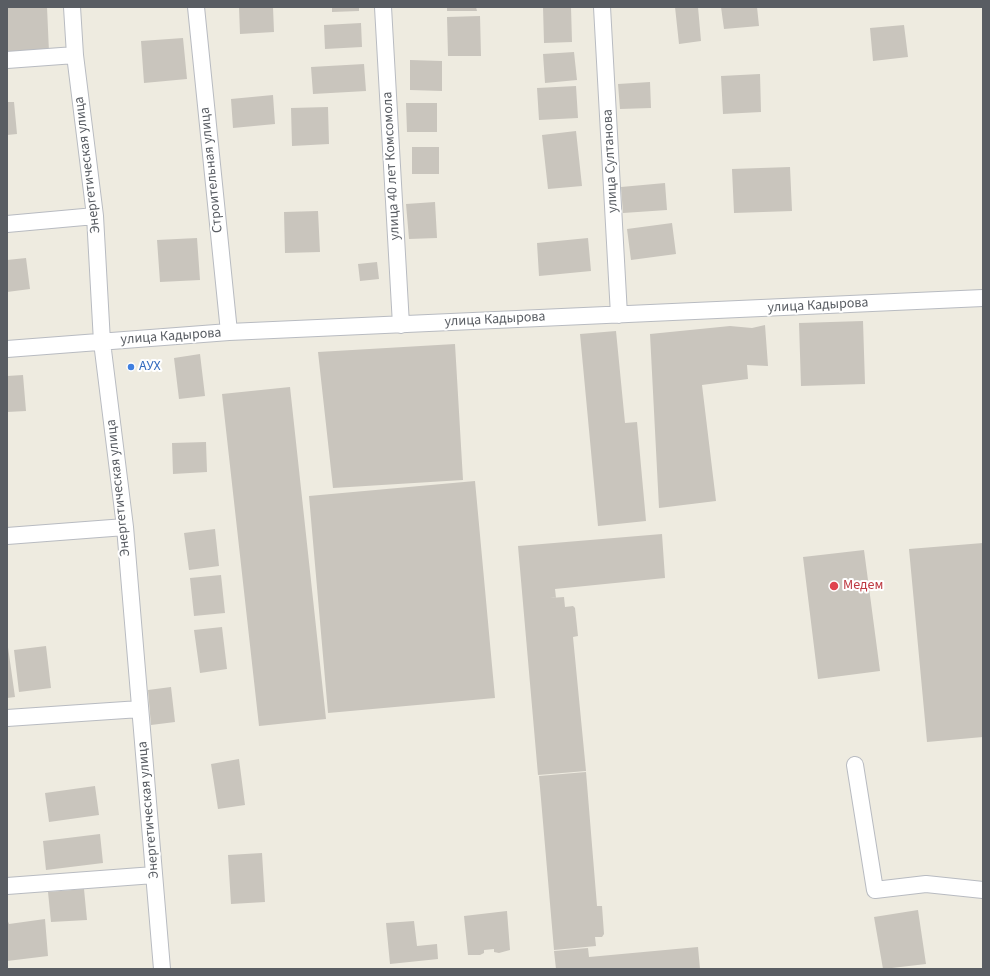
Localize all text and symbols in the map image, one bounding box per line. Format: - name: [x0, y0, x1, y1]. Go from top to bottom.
- street label: улица 40 лет Комсомола: [380, 91, 404, 241]
- street label: Энергетическая улица: [71, 96, 105, 234]
- street label: Строительная улица: [197, 106, 227, 234]
- street label: улица Султанова: [600, 109, 622, 213]
- street label: улица Кадырова: [767, 295, 869, 317]
- street label: улица Кадырова: [444, 309, 546, 331]
- street label: улица Кадырова: [120, 325, 222, 349]
- place label: АУХ: [139, 359, 161, 375]
- marker: АУХ: [126, 362, 136, 372]
- street label: Энергетическая улица: [103, 419, 135, 557]
- place label: Медем: [843, 578, 883, 594]
- marker: Медем: [828, 580, 840, 592]
- street label: Энергетическая улица: [135, 741, 163, 879]

